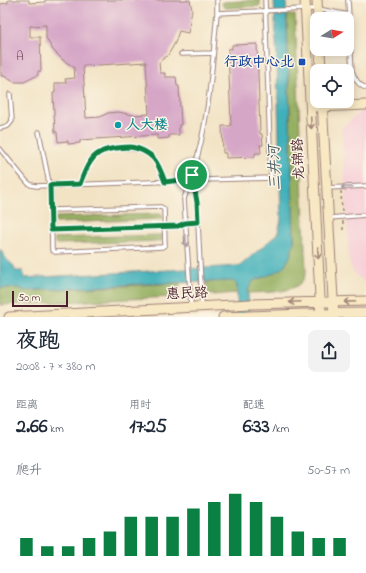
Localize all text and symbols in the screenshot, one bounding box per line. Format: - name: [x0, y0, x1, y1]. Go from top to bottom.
- north arrow: [310, 12, 354, 56]
- map controls: [310, 12, 354, 108]
- house number: A: [16, 48, 24, 66]
- place label: 行政中心北: [224, 52, 294, 73]
- marker: 行政中心北: [297, 57, 307, 67]
- button: locate: [310, 64, 354, 108]
- place label: 人大楼: [126, 115, 168, 136]
- one-way arrow: [308, 116, 315, 129]
- marker: 人大楼: [113, 120, 123, 130]
- street label: 龙锦路: [287, 137, 311, 181]
- water label: 三井河: [263, 142, 287, 191]
- pin: [175, 158, 209, 192]
- icon: arrive: [181, 164, 203, 186]
- one-way arrow: [341, 183, 354, 190]
- one-way arrow: [183, 234, 190, 247]
- one-way arrow: [314, 246, 322, 259]
- street label: 惠民路: [165, 282, 209, 306]
- scale bar: [12, 289, 68, 308]
- text: 50 m: [18, 290, 40, 306]
- one-way arrow: [344, 298, 357, 305]
- one-way arrow: [289, 299, 302, 306]
- text: 夜跑: [16, 326, 60, 358]
- button: share: [308, 330, 350, 372]
- text: 20:08 · 7 × 380 m: [16, 357, 96, 376]
- text: 距离: [16, 397, 38, 413]
- text: 用时: [129, 397, 151, 413]
- text: 配速: [243, 397, 265, 413]
- text: 2.66: [16, 413, 48, 442]
- text: 17:25: [129, 413, 167, 442]
- text: 6:33: [243, 413, 270, 442]
- text: km: [48, 421, 64, 437]
- text: /km: [270, 421, 289, 437]
- text: 爬升: [16, 461, 42, 480]
- text: 50–57 m: [307, 461, 350, 480]

